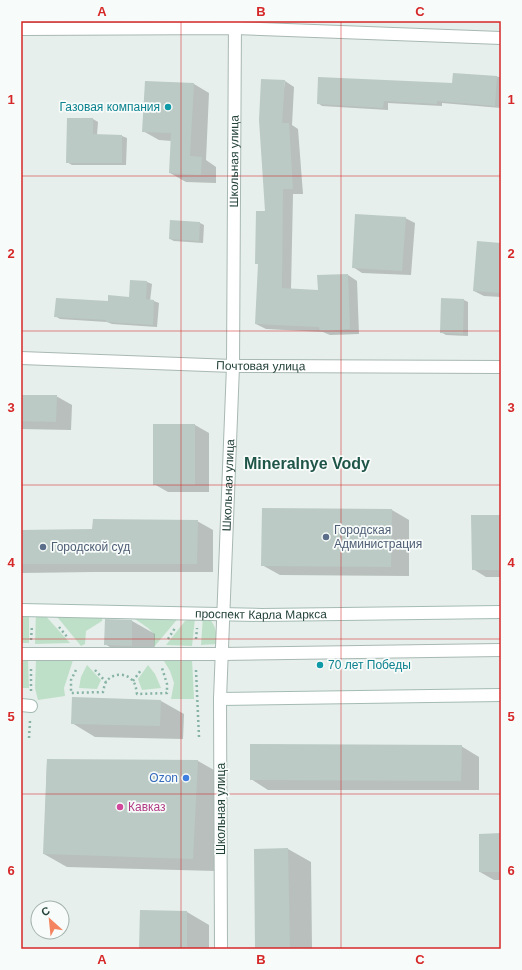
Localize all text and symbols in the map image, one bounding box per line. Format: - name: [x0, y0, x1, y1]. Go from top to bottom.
- text: A: [97, 4, 107, 19]
- text: B: [256, 4, 266, 19]
- text: C: [415, 4, 425, 19]
- text: 1: [7, 92, 15, 107]
- text: 1: [507, 92, 515, 107]
- place label: Газовая компания: [60, 100, 160, 114]
- marker: Газовая компания: [163, 102, 173, 112]
- street label: Школьная улица: [227, 115, 241, 207]
- text: 2: [7, 246, 15, 261]
- text: 2: [507, 246, 515, 261]
- street label: Почтовая улица: [216, 358, 306, 373]
- text: 3: [7, 400, 15, 415]
- text: 3: [507, 400, 515, 415]
- street label: Школьная улица: [220, 438, 237, 532]
- district label: Mineralnye Vody: [244, 455, 370, 472]
- place label: Городская Администрация: [334, 523, 422, 551]
- marker: Городская Администрация: [321, 532, 331, 542]
- place label: Городской суд: [51, 540, 130, 554]
- marker: Городской суд: [38, 542, 48, 552]
- text: 4: [7, 555, 15, 570]
- text: 4: [507, 555, 515, 570]
- street label: проспект Карла Маркса: [195, 607, 327, 622]
- place label: 70 лет Победы: [328, 658, 411, 672]
- marker: 70 лет Победы: [315, 660, 325, 670]
- text: 5: [7, 709, 15, 724]
- text: 5: [507, 709, 515, 724]
- street label: Школьная улица: [214, 763, 228, 855]
- place label: Ozon: [149, 771, 178, 785]
- marker: Ozon: [181, 773, 191, 783]
- place label: Кавказ: [128, 800, 166, 814]
- marker: Кавказ: [115, 802, 125, 812]
- text: 6: [7, 863, 15, 878]
- text: 6: [507, 863, 515, 878]
- north arrow: [30, 900, 70, 940]
- text: С: [39, 904, 52, 918]
- text: A: [97, 952, 107, 967]
- text: B: [256, 952, 266, 967]
- text: C: [415, 952, 425, 967]

